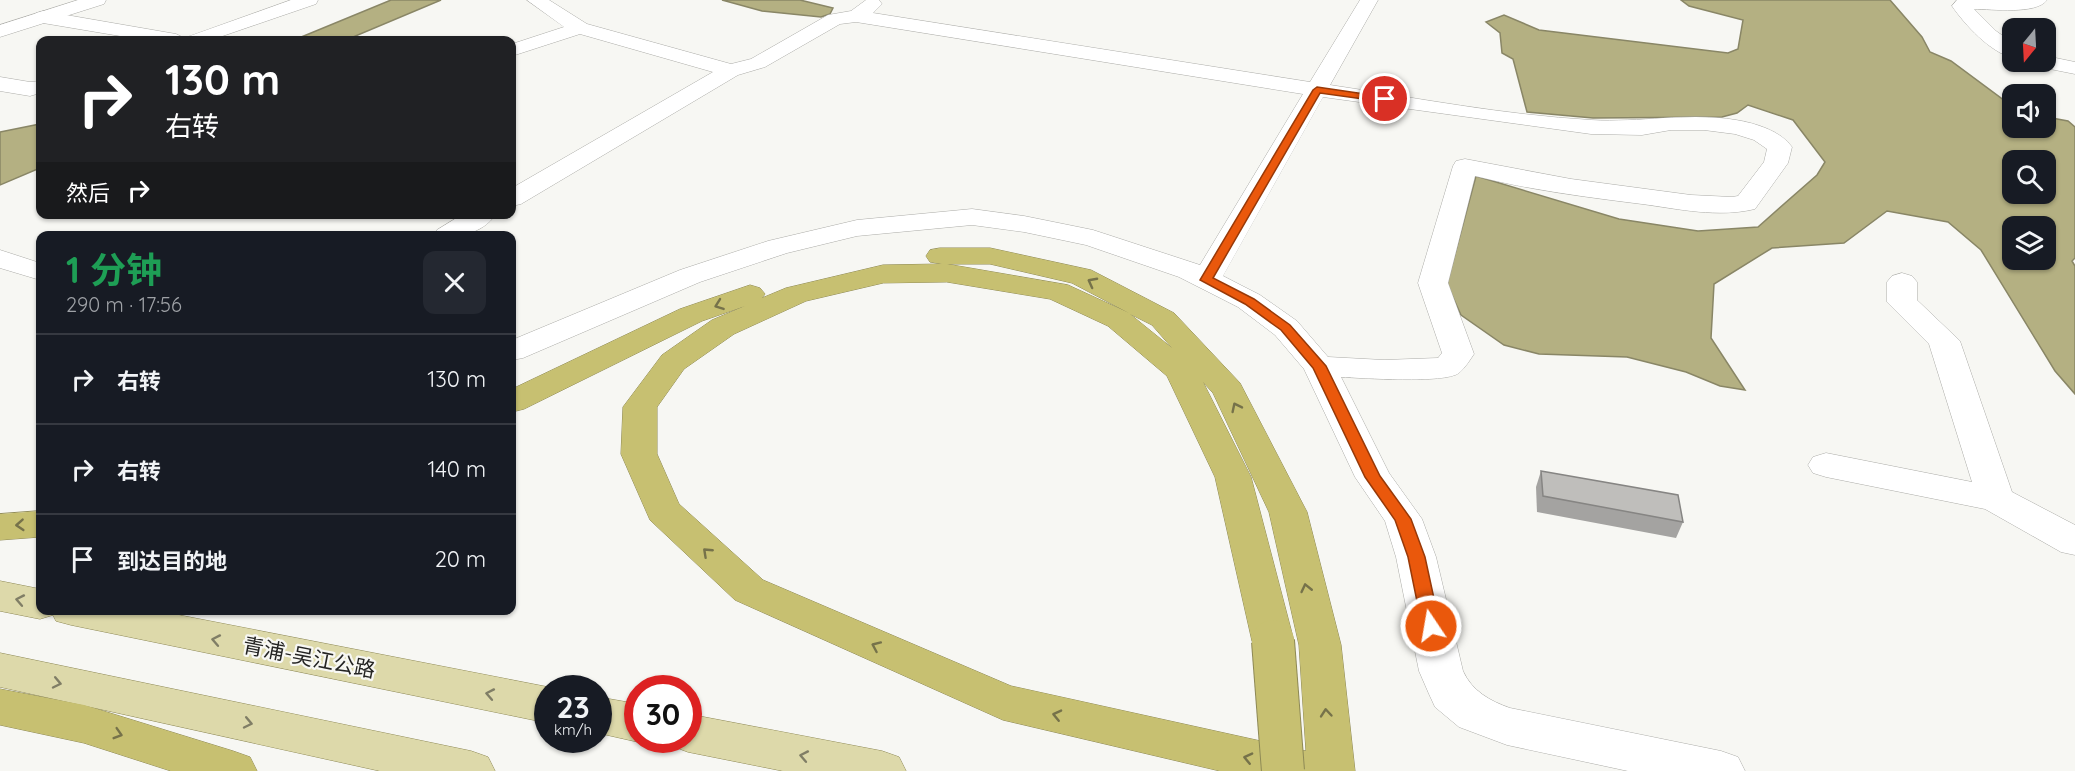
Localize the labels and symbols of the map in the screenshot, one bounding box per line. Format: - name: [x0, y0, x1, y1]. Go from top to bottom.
- north arrow: [2002, 18, 2056, 72]
- pin: [1359, 73, 1410, 124]
- one-way arrow: [1088, 278, 1098, 289]
- one-way arrow: [714, 298, 725, 311]
- one-way arrow: [1232, 402, 1244, 413]
- one-way arrow: [16, 519, 25, 532]
- one-way arrow: [704, 548, 714, 559]
- one-way arrow: [1301, 583, 1314, 593]
- one-way arrow: [16, 594, 26, 607]
- position arrow: [1399, 594, 1463, 658]
- street label: 青浦-吴江公路: [241, 631, 378, 683]
- one-way arrow: [212, 634, 222, 647]
- one-way arrow: [871, 641, 882, 653]
- one-way arrow: [52, 675, 62, 688]
- speed limit sign: 30: [624, 675, 702, 753]
- one-way arrow: [485, 688, 495, 701]
- one-way arrow: [1320, 708, 1333, 717]
- one-way arrow: [1053, 709, 1063, 722]
- one-way arrow: [243, 716, 253, 729]
- one-way arrow: [112, 727, 123, 739]
- one-way arrow: [800, 750, 810, 763]
- one-way arrow: [1243, 752, 1253, 765]

